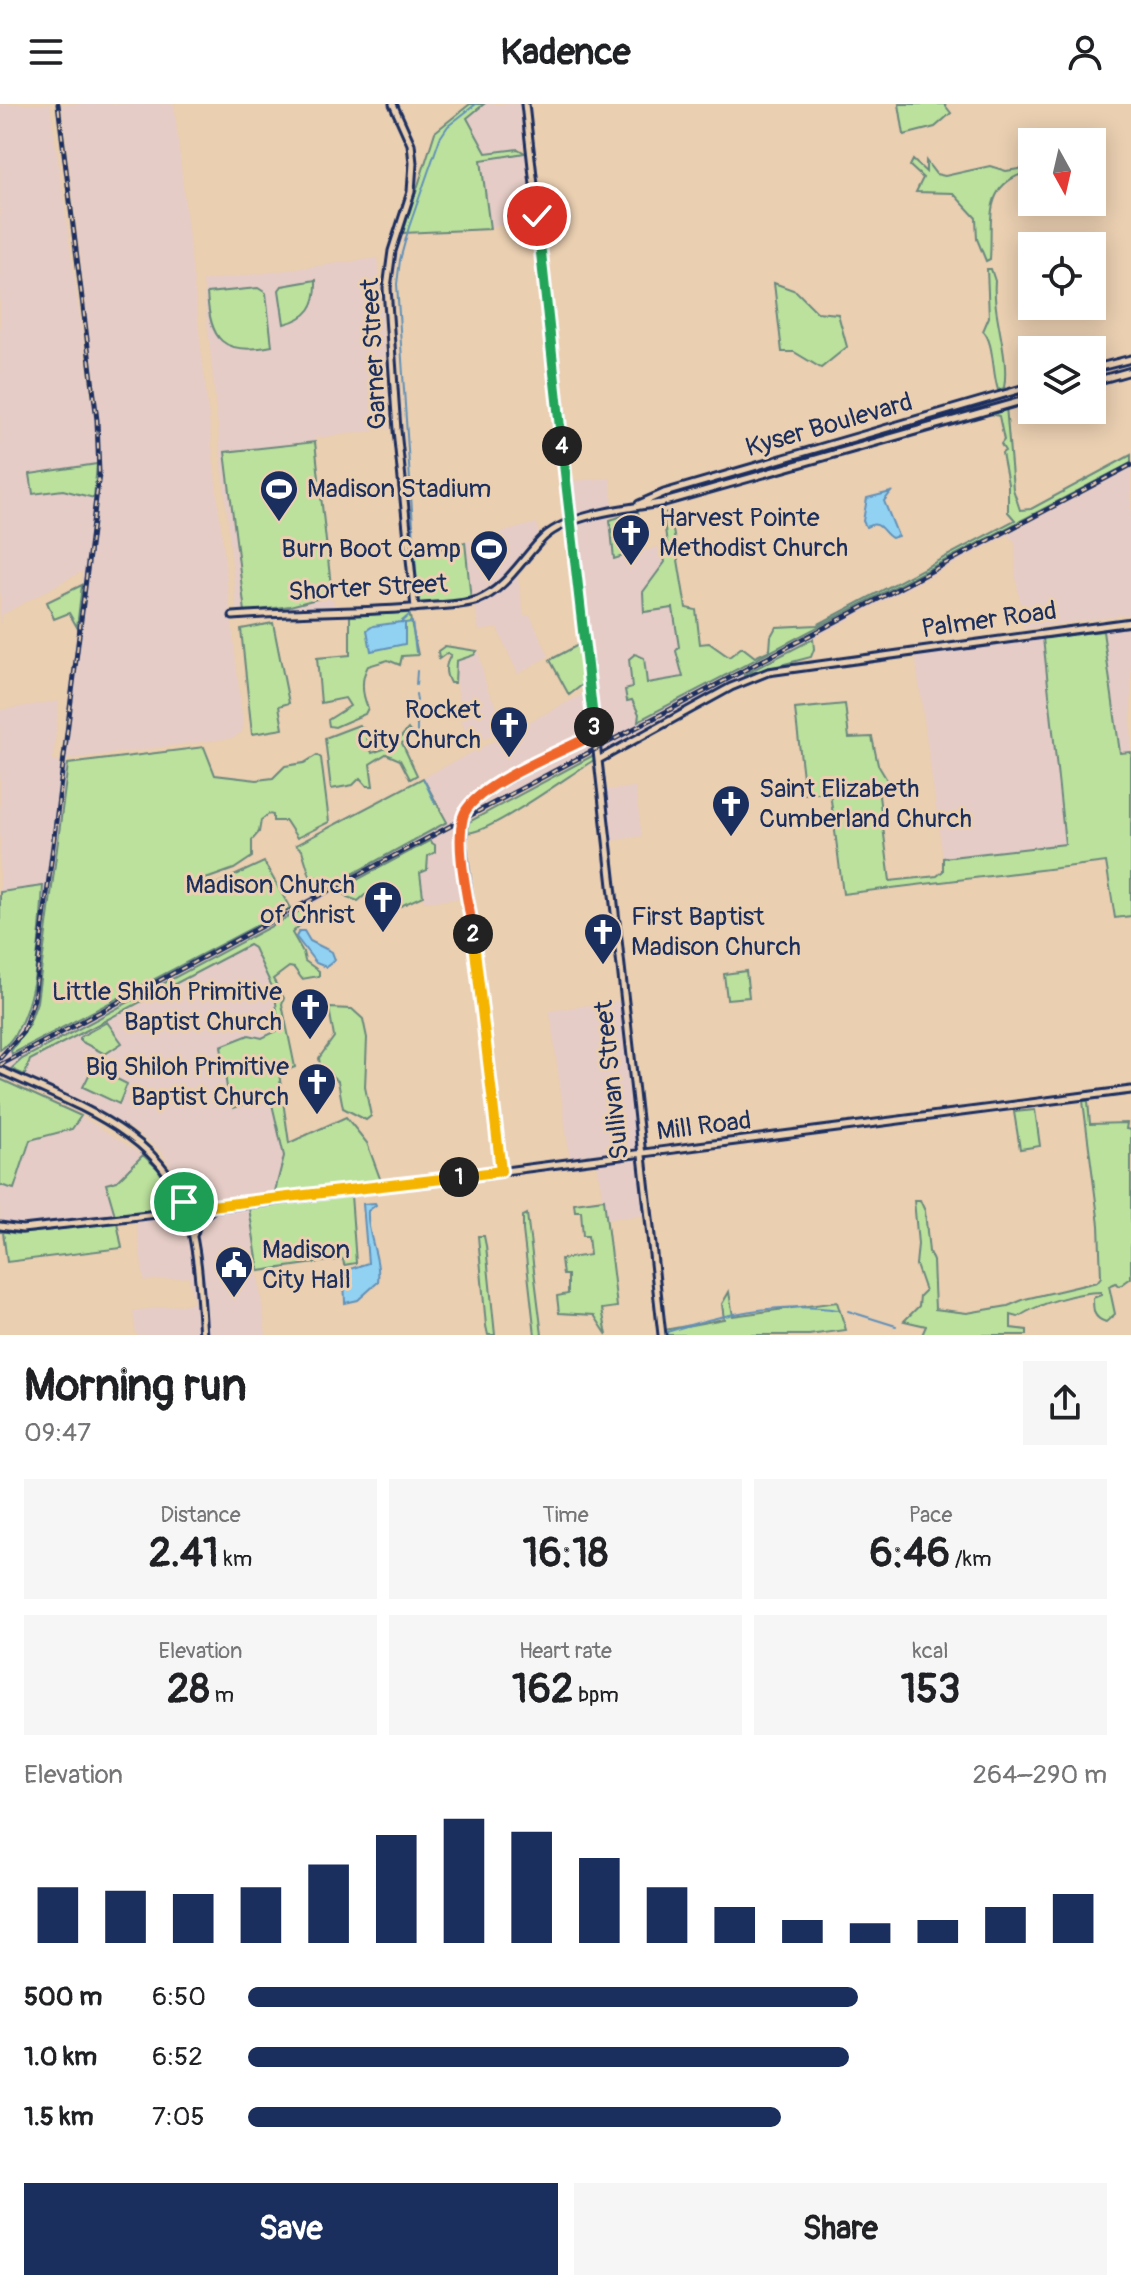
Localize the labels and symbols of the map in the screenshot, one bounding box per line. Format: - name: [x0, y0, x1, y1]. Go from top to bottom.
- north arrow: [1018, 128, 1106, 216]
- pin: [503, 182, 571, 250]
- street label: Garner Street: [354, 277, 394, 431]
- street label: Kyser Boulevard: [742, 386, 916, 464]
- pin: 4: [542, 426, 582, 466]
- sports icon: Madison Stadium: [258, 468, 300, 523]
- place label: Madison Stadium: [307, 473, 491, 505]
- place label: Harvest Pointe Methodist Church: [659, 502, 848, 564]
- church icon: Harvest Pointe Methodist Church: [610, 512, 652, 567]
- sports icon: Burn Boot Camp: [468, 528, 510, 583]
- place label: Burn Boot Camp: [281, 533, 461, 565]
- street label: Shorter Street: [288, 568, 449, 608]
- street label: Palmer Road: [919, 595, 1059, 645]
- place label: Rocket City Church: [357, 694, 482, 756]
- church icon: Rocket City Church: [488, 704, 530, 759]
- pin: 3: [574, 707, 614, 747]
- place label: Saint Elizabeth Cumberland Church: [759, 773, 972, 835]
- church icon: Saint Elizabeth Cumberland Church: [710, 783, 752, 838]
- place label: Madison Church of Christ: [185, 869, 356, 931]
- church icon: Madison Church of Christ: [362, 879, 404, 934]
- place label: First Baptist Madison Church: [631, 901, 801, 963]
- church icon: First Baptist Madison Church: [582, 911, 624, 966]
- pin: 2: [453, 914, 493, 954]
- place label: Little Shiloh Primitive Baptist Church: [52, 976, 282, 1038]
- church icon: Little Shiloh Primitive Baptist Church: [289, 986, 331, 1041]
- street label: Sullivan Street: [588, 998, 636, 1161]
- place label: Big Shiloh Primitive Baptist Church: [85, 1051, 289, 1113]
- church icon: Big Shiloh Primitive Baptist Church: [296, 1061, 338, 1116]
- street label: Mill Road: [655, 1104, 753, 1148]
- pin: 1: [439, 1157, 479, 1197]
- pin: [150, 1168, 218, 1236]
- place label: Madison City Hall: [262, 1234, 351, 1296]
- public building icon: Madison City Hall: [213, 1244, 255, 1299]

